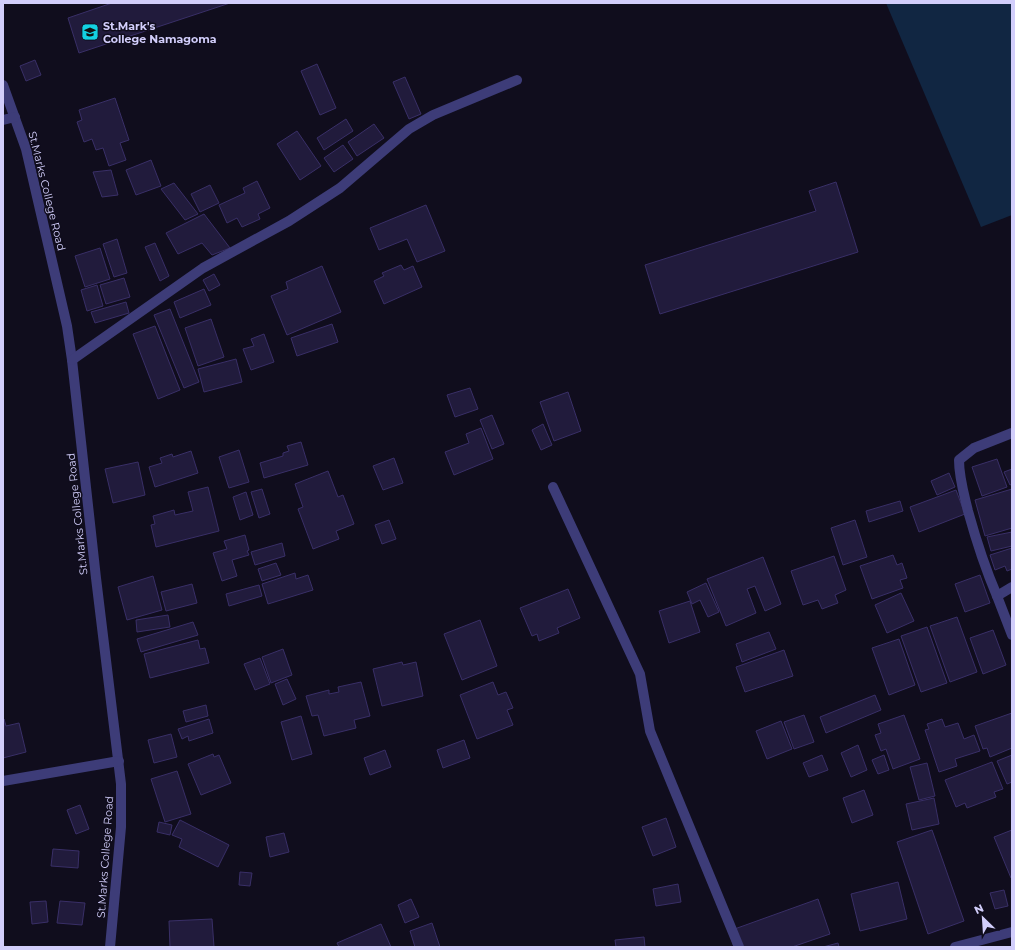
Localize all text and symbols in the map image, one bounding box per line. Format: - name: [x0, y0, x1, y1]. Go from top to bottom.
- place label: St.Mark's College Namagoma: [103, 19, 217, 46]
- school or university icon: St.Mark's College Namagoma: [80, 22, 100, 42]
- street label: St.Marks College Road: [25, 130, 69, 252]
- street label: St.Marks College Road: [64, 452, 90, 576]
- street label: St.Marks College Road: [94, 795, 116, 919]
- north arrow: [963, 898, 1003, 938]
- text: N: [972, 901, 986, 917]

